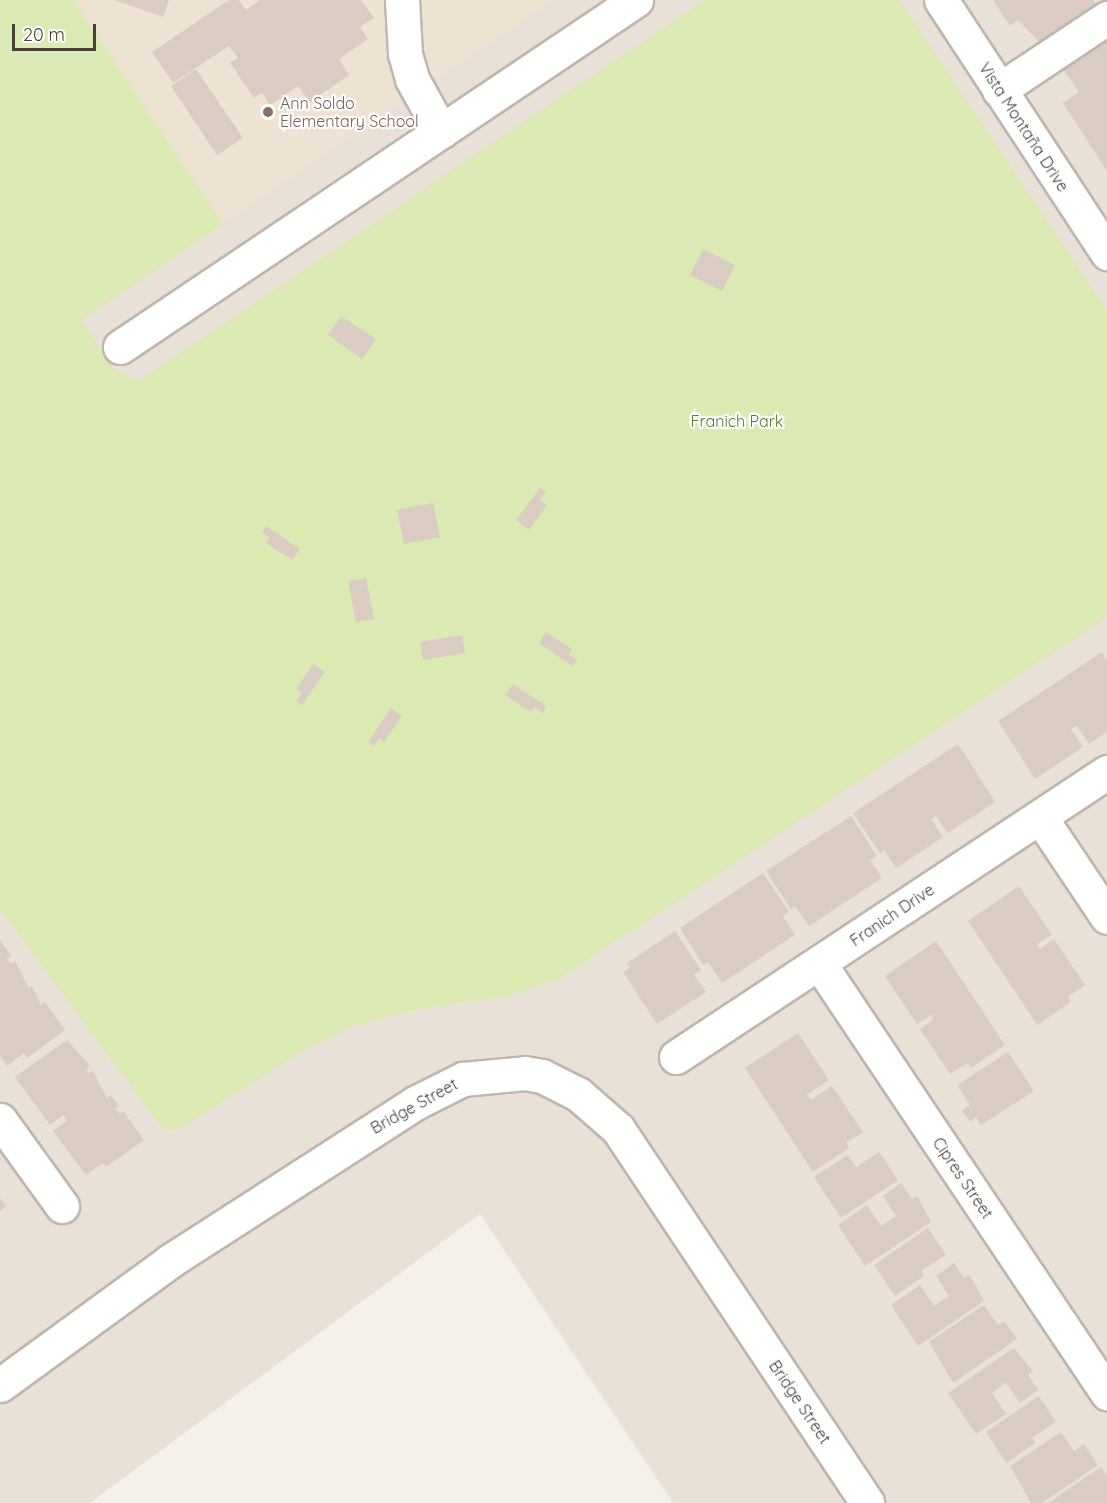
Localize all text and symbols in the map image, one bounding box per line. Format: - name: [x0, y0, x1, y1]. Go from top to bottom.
- scale bar: [15, 12, 99, 50]
- text: 20 m: [23, 23, 65, 46]
- street label: Vista Montaña Drive: [975, 59, 1073, 195]
- place label: Ann Soldo Elementary School: [280, 93, 419, 131]
- marker: Ann Soldo Elementary School: [261, 105, 275, 119]
- park label: Franich Park: [691, 411, 783, 431]
- street label: Franich Drive: [846, 880, 938, 950]
- street label: Bridge Street: [367, 1074, 461, 1138]
- street label: Cipres Street: [929, 1134, 997, 1222]
- street label: Bridge Street: [765, 1357, 835, 1447]

